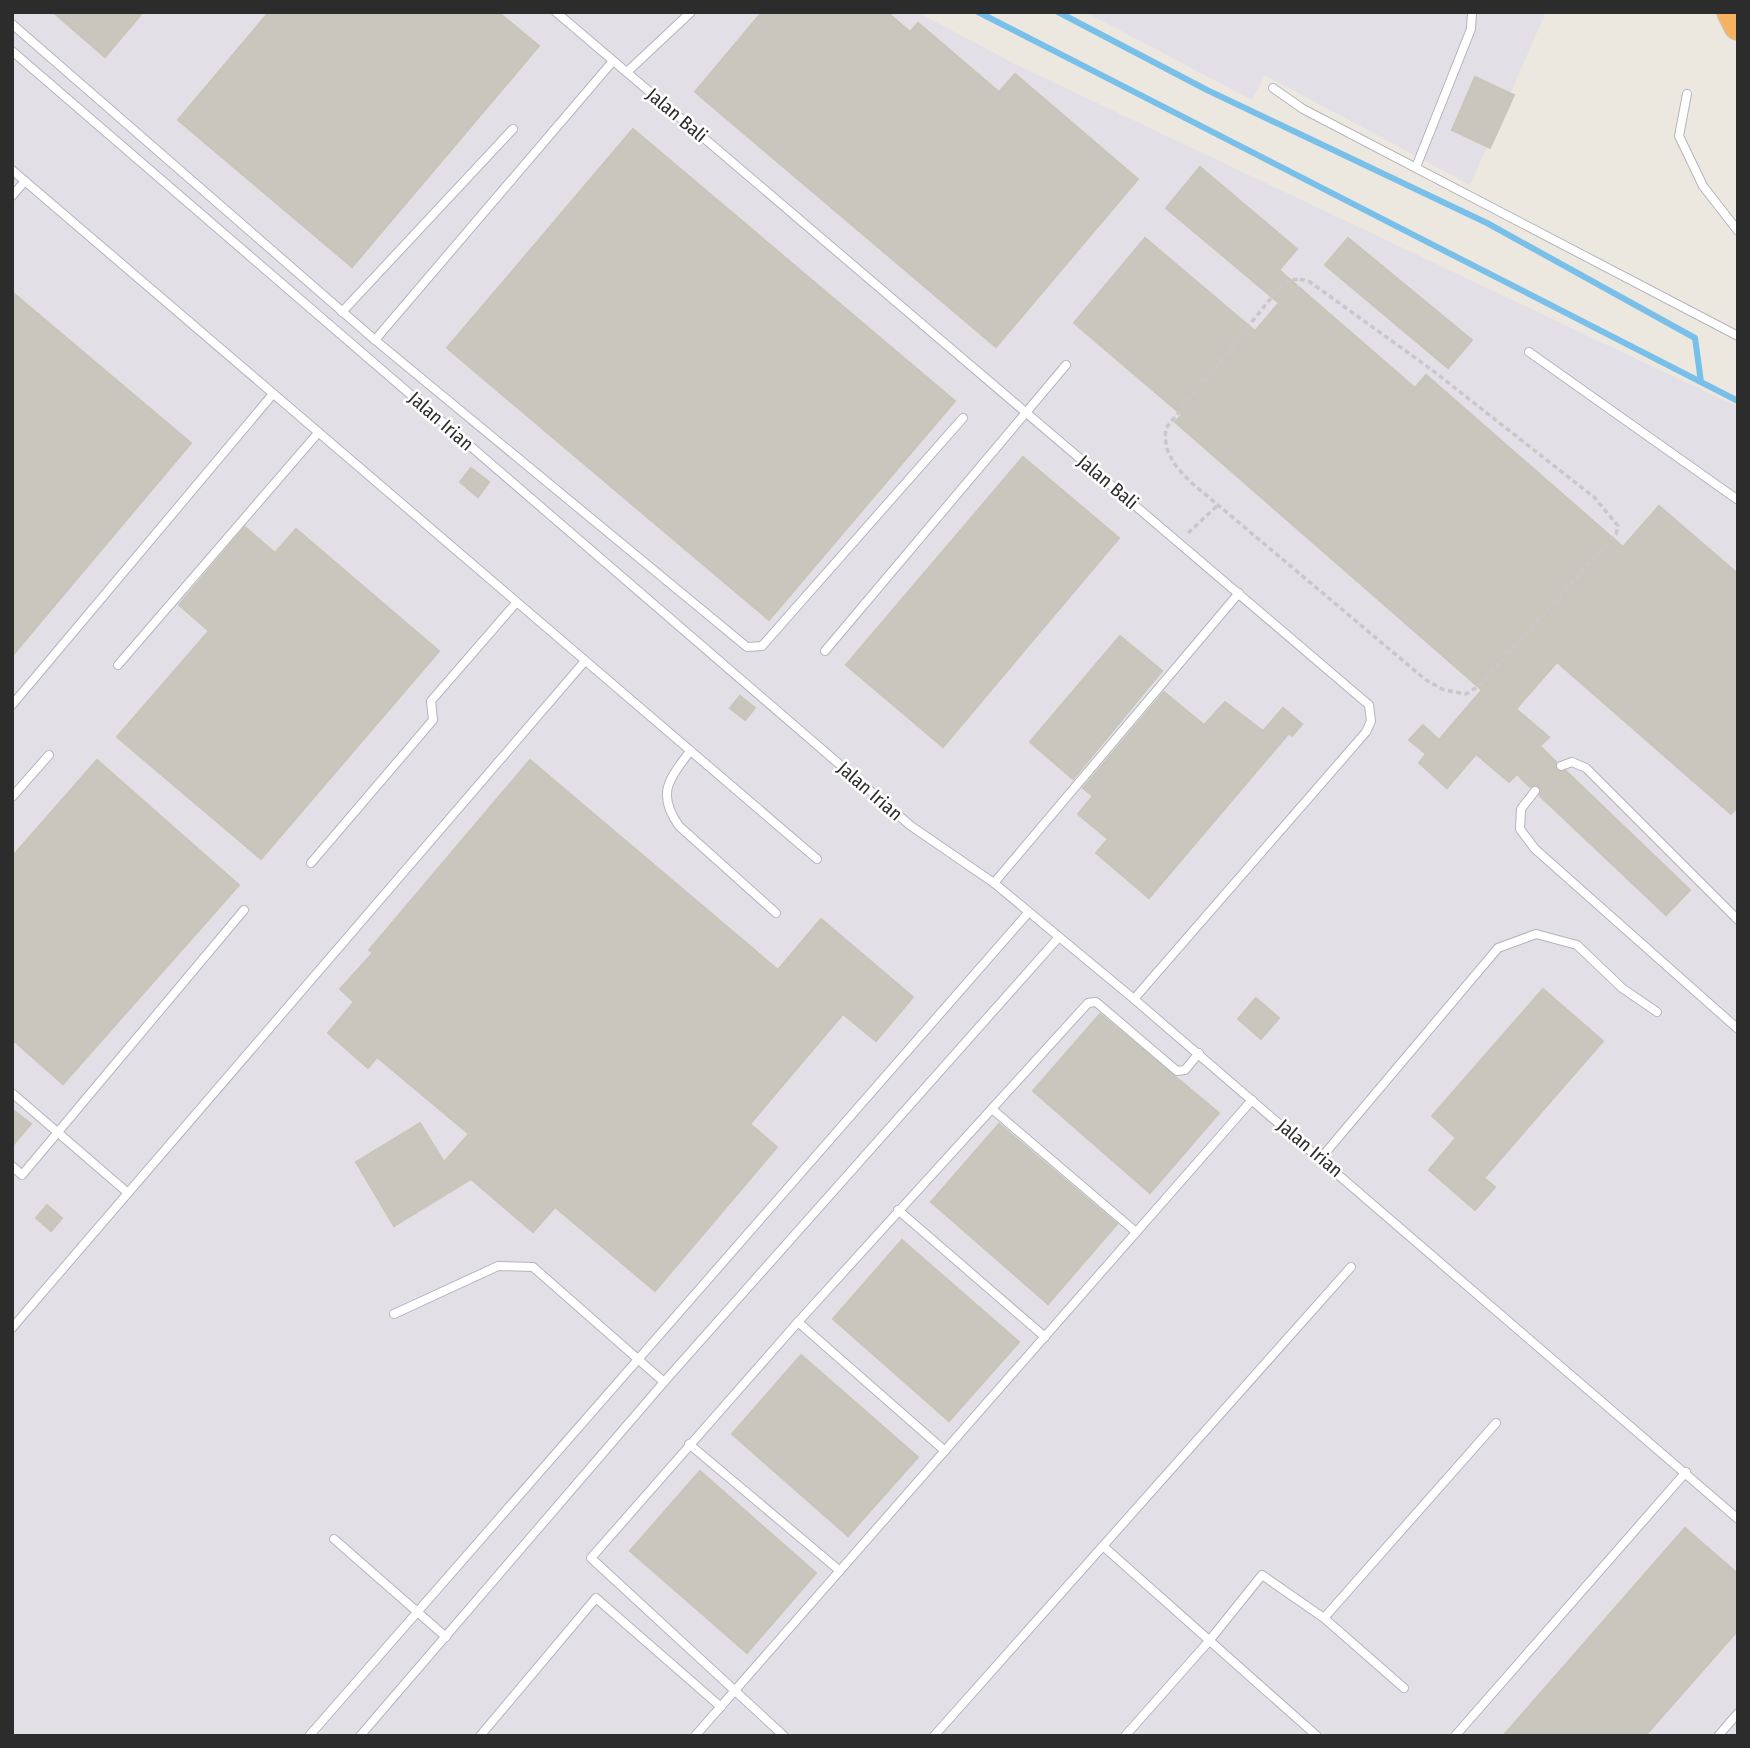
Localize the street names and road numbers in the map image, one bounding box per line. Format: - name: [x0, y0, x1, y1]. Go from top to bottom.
- street label: Jalan Bali: [642, 83, 712, 147]
- street label: Jalan Irian: [404, 386, 478, 456]
- street label: Jalan Bali: [1073, 450, 1143, 514]
- street label: Jalan Irian: [833, 756, 907, 826]
- street label: Jalan Irian: [1272, 1114, 1348, 1182]

